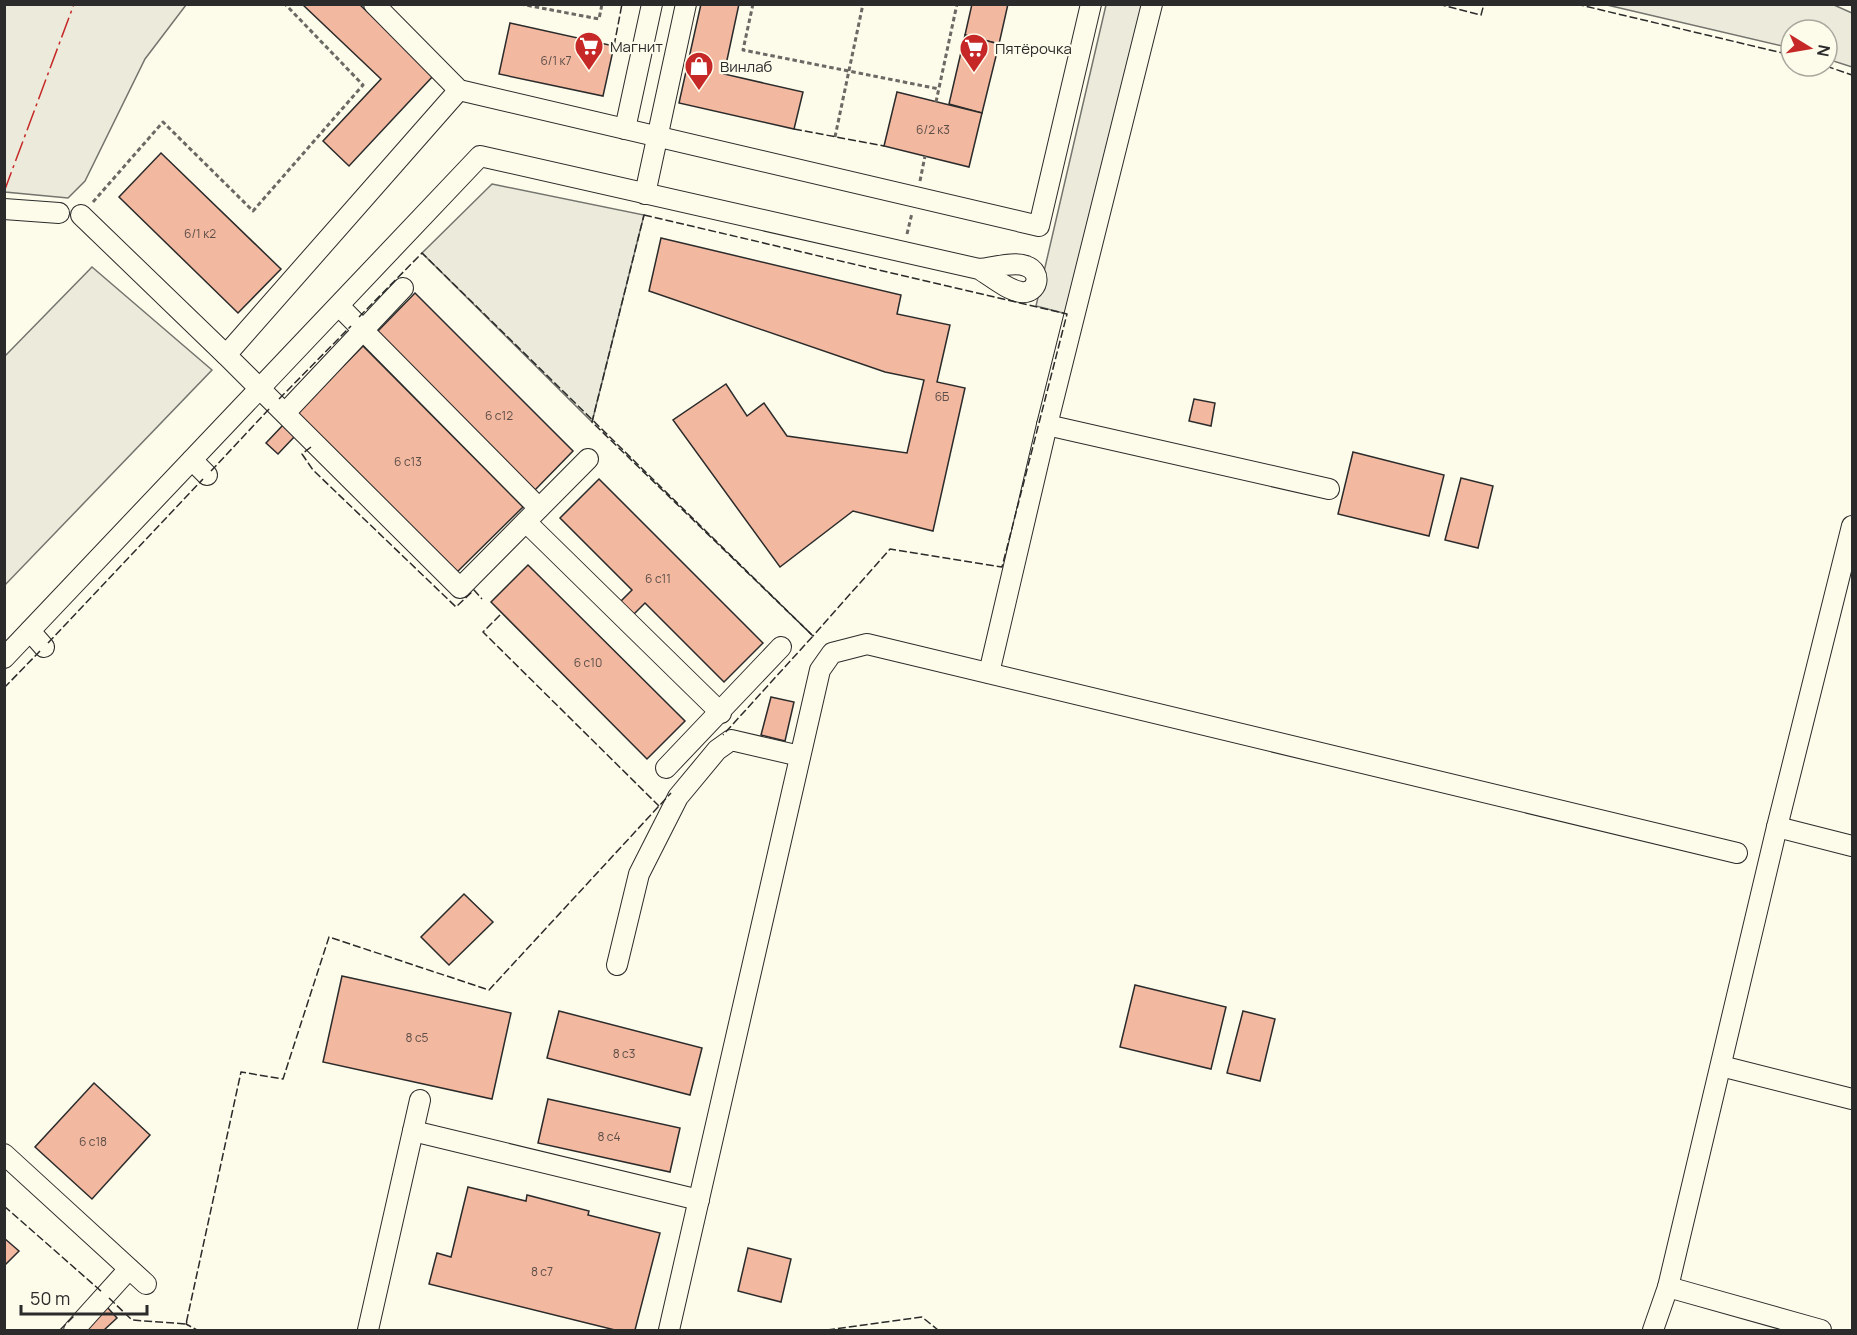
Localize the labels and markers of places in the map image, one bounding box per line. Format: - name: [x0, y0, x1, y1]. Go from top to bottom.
- supermarket icon: Магнит: [573, 30, 605, 72]
- supermarket icon: Пятёрочка: [958, 32, 990, 74]
- place label: Магнит: [610, 36, 663, 57]
- place label: Пятёрочка: [995, 38, 1072, 59]
- shop icon: Винлаб: [683, 50, 715, 92]
- place label: Винлаб: [720, 56, 773, 77]

